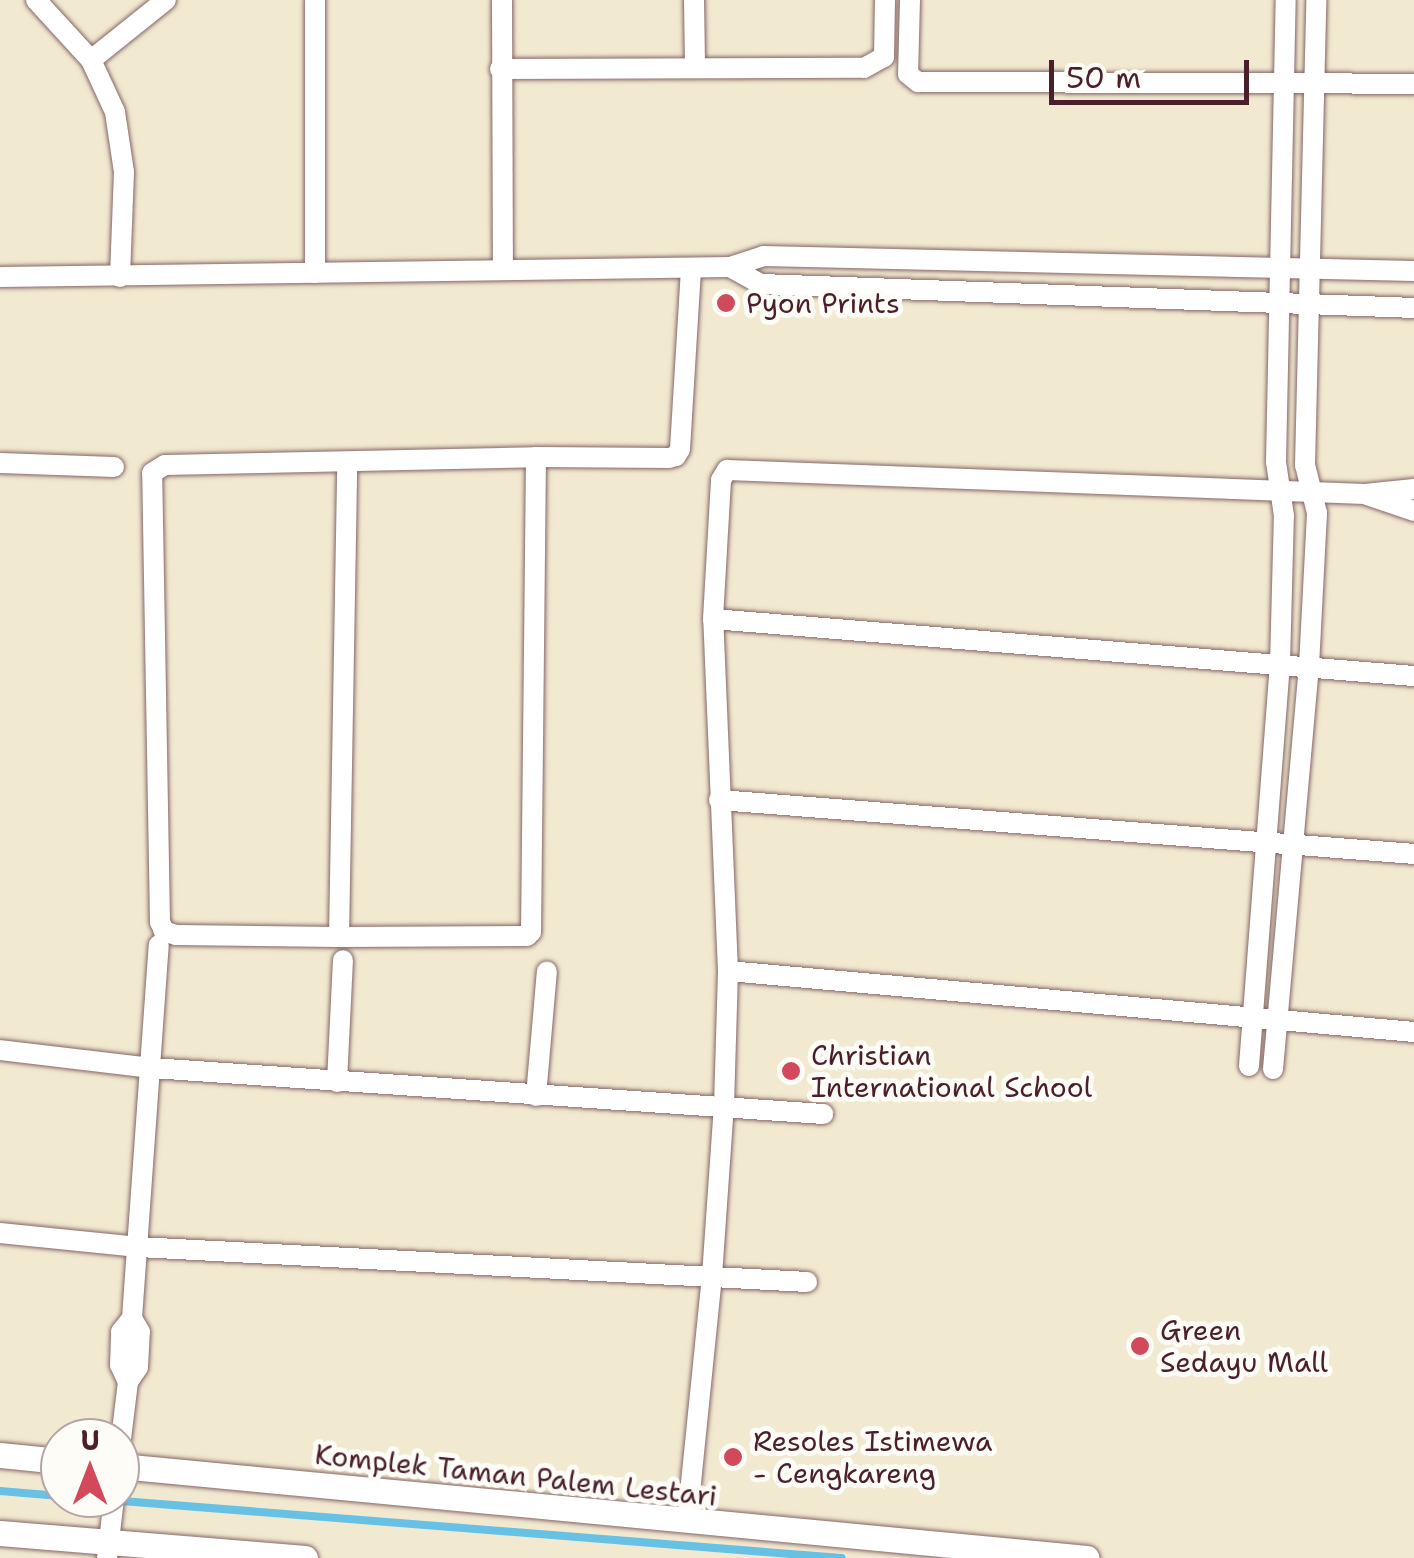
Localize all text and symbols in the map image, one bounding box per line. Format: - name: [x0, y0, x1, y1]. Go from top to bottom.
- scale bar: [1054, 40, 1254, 102]
- text: 50 m: [1066, 57, 1141, 98]
- place label: Pyon Prints: [746, 286, 900, 320]
- marker: Pyon Prints: [715, 292, 737, 314]
- place label: Christian International School: [811, 1038, 1092, 1104]
- marker: Christian International School: [780, 1060, 802, 1082]
- place label: Green Sedayu Mall: [1160, 1313, 1328, 1379]
- marker: Green Sedayu Mall: [1129, 1335, 1151, 1357]
- north arrow: [40, 1418, 140, 1518]
- text: U: [80, 1421, 100, 1459]
- place label: Resoles Istimewa - Cengkareng: [753, 1424, 992, 1490]
- street label: Komplek Taman Palem Lestari: [313, 1437, 719, 1513]
- marker: Resoles Istimewa - Cengkareng: [722, 1446, 744, 1468]

